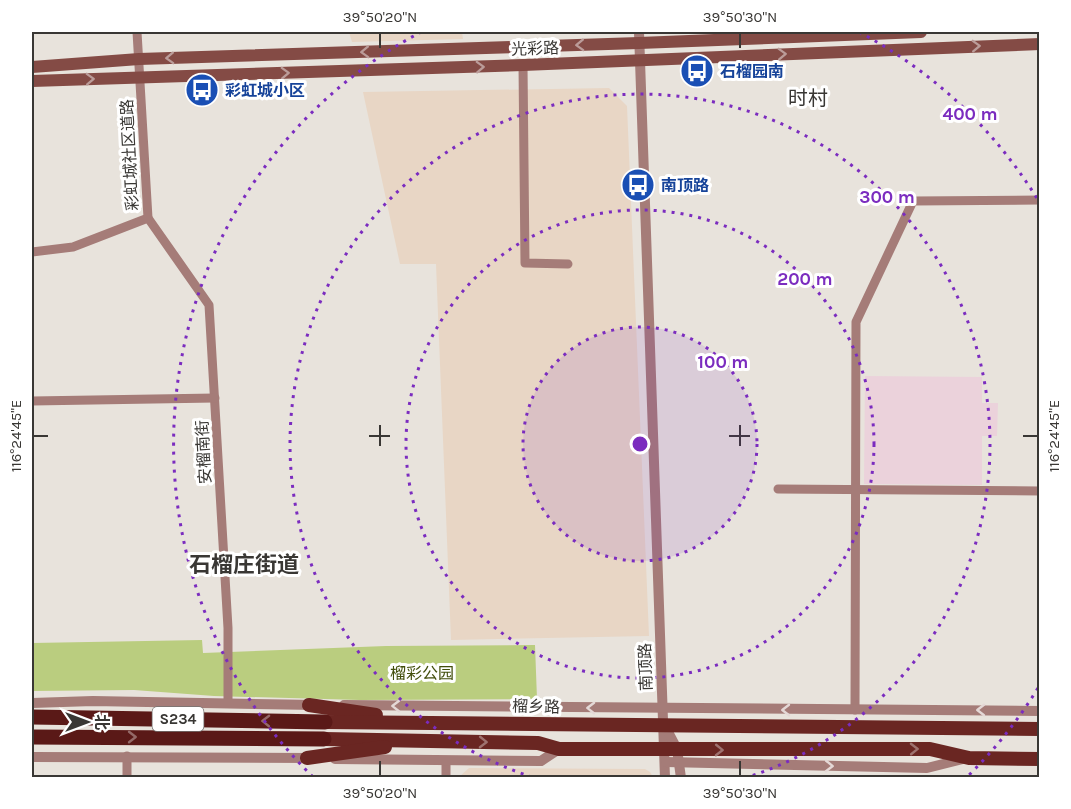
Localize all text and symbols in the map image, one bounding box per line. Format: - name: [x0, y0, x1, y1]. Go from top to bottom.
- text: 39°50'20"N: [343, 8, 417, 26]
- text: 39°50'30"N: [703, 8, 777, 26]
- street label: 光彩路: [511, 38, 559, 59]
- one-way arrow: [576, 39, 585, 51]
- one-way arrow: [972, 40, 981, 53]
- one-way arrow: [360, 45, 369, 58]
- one-way arrow: [777, 48, 786, 61]
- one-way arrow: [165, 51, 174, 64]
- bus stop icon: 石榴园南: [679, 53, 715, 89]
- one-way arrow: [475, 60, 484, 73]
- place label: 石榴园南: [720, 62, 784, 81]
- one-way arrow: [280, 67, 289, 80]
- bus stop icon: 彩虹城小区: [184, 72, 220, 108]
- one-way arrow: [85, 73, 94, 85]
- place label: 彩虹城小区: [225, 81, 305, 100]
- district label: 时村: [788, 87, 828, 110]
- street label: 彩虹城社区道路: [117, 99, 142, 211]
- text: 400 m: [942, 103, 998, 125]
- bus stop icon: 南顶路: [620, 167, 656, 203]
- place label: 南顶路: [661, 176, 709, 195]
- text: 300 m: [859, 186, 915, 208]
- text: 200 m: [777, 268, 833, 290]
- text: 100 m: [698, 351, 748, 373]
- text: 116°24'45"E: [7, 400, 25, 472]
- text: 116°24'45"E: [1045, 400, 1063, 472]
- street label: 安榴南街: [192, 420, 215, 484]
- centre of rings: [630, 434, 650, 454]
- district label: 石榴庄街道: [189, 552, 299, 578]
- street label: 南顶路: [635, 643, 656, 691]
- park label: 榴彩公园: [390, 664, 454, 683]
- north arrow: [57, 692, 117, 752]
- street label: 榴乡路: [512, 697, 560, 716]
- one-way arrow: [392, 700, 401, 712]
- one-way arrow: [587, 702, 596, 714]
- one-way arrow: [782, 704, 791, 716]
- one-way arrow: [977, 704, 986, 716]
- road number: S234: [152, 707, 204, 731]
- text: 北: [92, 714, 111, 730]
- one-way arrow: [262, 715, 271, 727]
- one-way arrow: [127, 731, 136, 743]
- one-way arrow: [479, 736, 488, 748]
- one-way arrow: [909, 743, 918, 756]
- one-way arrow: [714, 744, 723, 756]
- one-way arrow: [825, 759, 834, 772]
- text: 39°50'20"N: [343, 784, 417, 802]
- text: 39°50'30"N: [703, 784, 777, 802]

